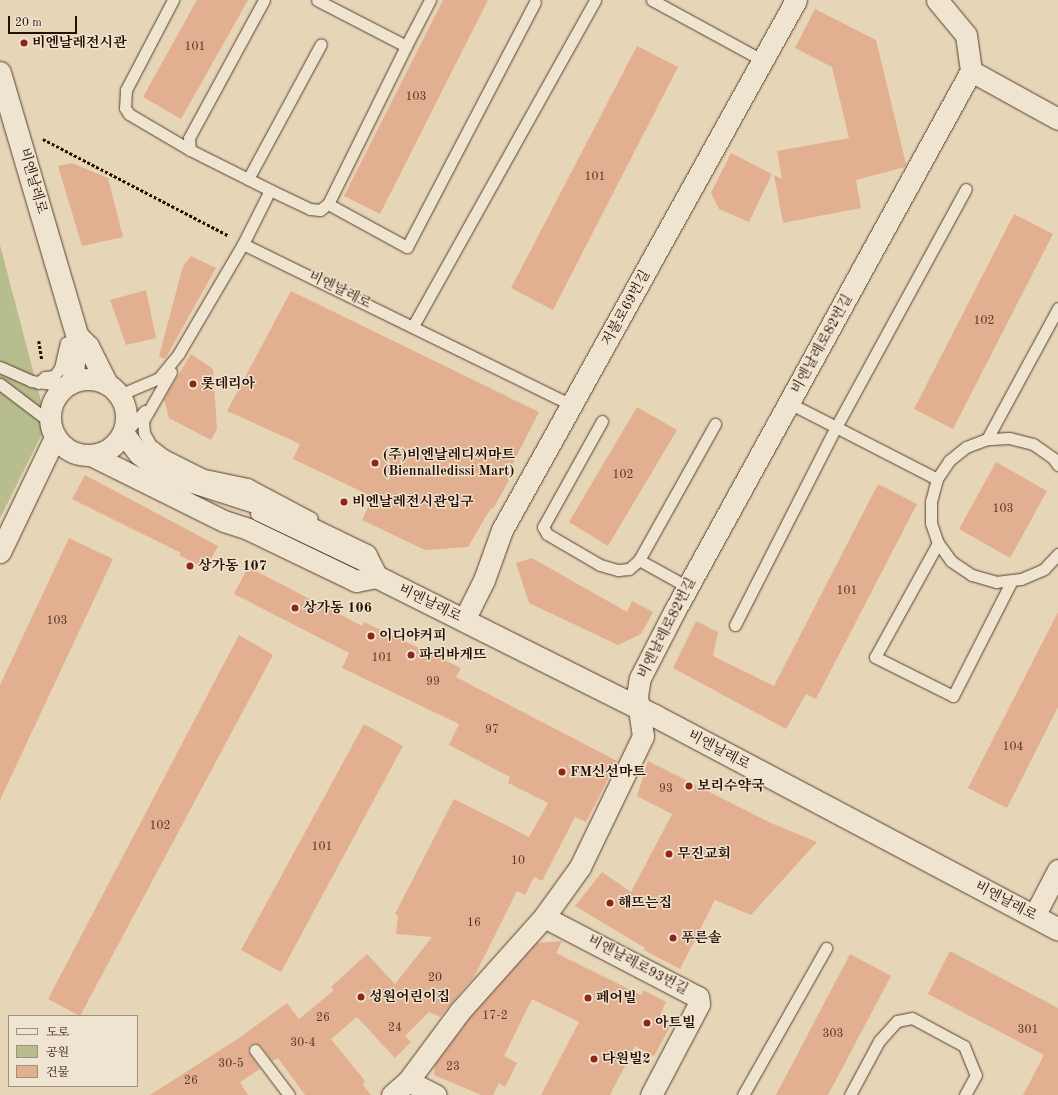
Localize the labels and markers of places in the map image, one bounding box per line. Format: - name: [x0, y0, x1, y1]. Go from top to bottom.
- place label: 비엔날레전시관: [32, 35, 127, 51]
- marker: 비엔날레전시관: [19, 38, 29, 48]
- place label: 롯데리아: [201, 376, 255, 392]
- marker: 롯데리아: [188, 379, 198, 389]
- place label: (주)비엔날레디씨마트 (Biennalledissi Mart): [383, 447, 515, 480]
- marker: (주)비엔날레디씨마트 (Biennalledissi Mart): [370, 458, 380, 468]
- place label: 비엔날레전시관입구: [352, 494, 474, 510]
- marker: 비엔날레전시관입구: [339, 497, 349, 507]
- place label: 상가동 107: [198, 558, 267, 574]
- marker: 상가동 107: [185, 561, 195, 571]
- place label: 상가동 106: [303, 600, 372, 616]
- marker: 상가동 106: [290, 603, 300, 613]
- place label: 이디야커피: [379, 628, 447, 644]
- marker: 이디야커피: [366, 631, 376, 641]
- place label: 파리바게뜨: [419, 647, 487, 663]
- marker: 파리바게뜨: [406, 650, 416, 660]
- place label: FM신선마트: [570, 764, 646, 780]
- marker: FM신선마트: [557, 767, 567, 777]
- place label: 보리수약국: [697, 778, 765, 794]
- marker: 보리수약국: [684, 781, 694, 791]
- place label: 무진교회: [677, 846, 731, 862]
- marker: 무진교회: [664, 849, 674, 859]
- place label: 해뜨는집: [618, 895, 672, 911]
- marker: 해뜨는집: [605, 898, 615, 908]
- place label: 푸른솔: [681, 930, 722, 946]
- marker: 푸른솔: [668, 933, 678, 943]
- place label: 성원어린이집: [369, 989, 450, 1005]
- place label: 페어빌: [596, 990, 637, 1006]
- marker: 성원어린이집: [356, 992, 366, 1002]
- marker: 페어빌: [583, 993, 593, 1003]
- place label: 아트빌: [655, 1015, 696, 1031]
- marker: 아트빌: [642, 1018, 652, 1028]
- place label: 다원빌2: [602, 1051, 651, 1067]
- marker: 다원빌2: [589, 1054, 599, 1064]

